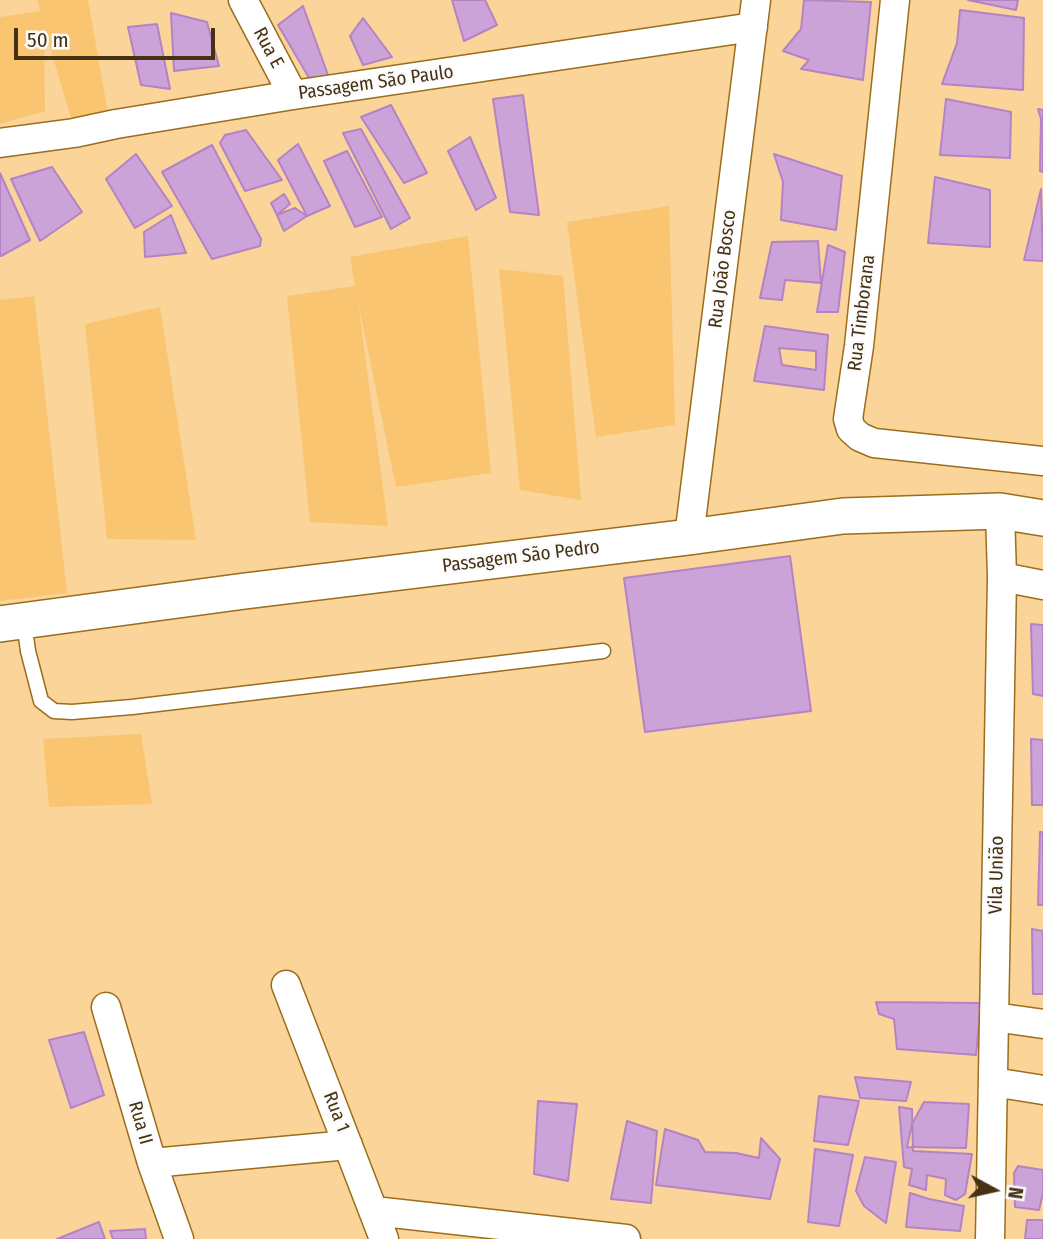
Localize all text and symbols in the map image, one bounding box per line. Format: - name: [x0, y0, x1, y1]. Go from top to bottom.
- scale bar: [18, 14, 219, 58]
- street label: Rua E: [248, 24, 288, 72]
- text: 50 m: [27, 27, 69, 53]
- street label: Passagem São Paulo: [297, 61, 455, 105]
- street label: Rua João Bosco: [704, 208, 742, 330]
- street label: Rua Timborana: [844, 254, 880, 372]
- street label: Passagem São Pedro: [441, 536, 601, 578]
- street label: Vila União: [985, 836, 1009, 914]
- street label: Rua 1: [318, 1089, 354, 1135]
- street label: Rua II: [123, 1099, 157, 1147]
- north arrow: [959, 1155, 1029, 1225]
- text: N: [1003, 1186, 1027, 1200]

